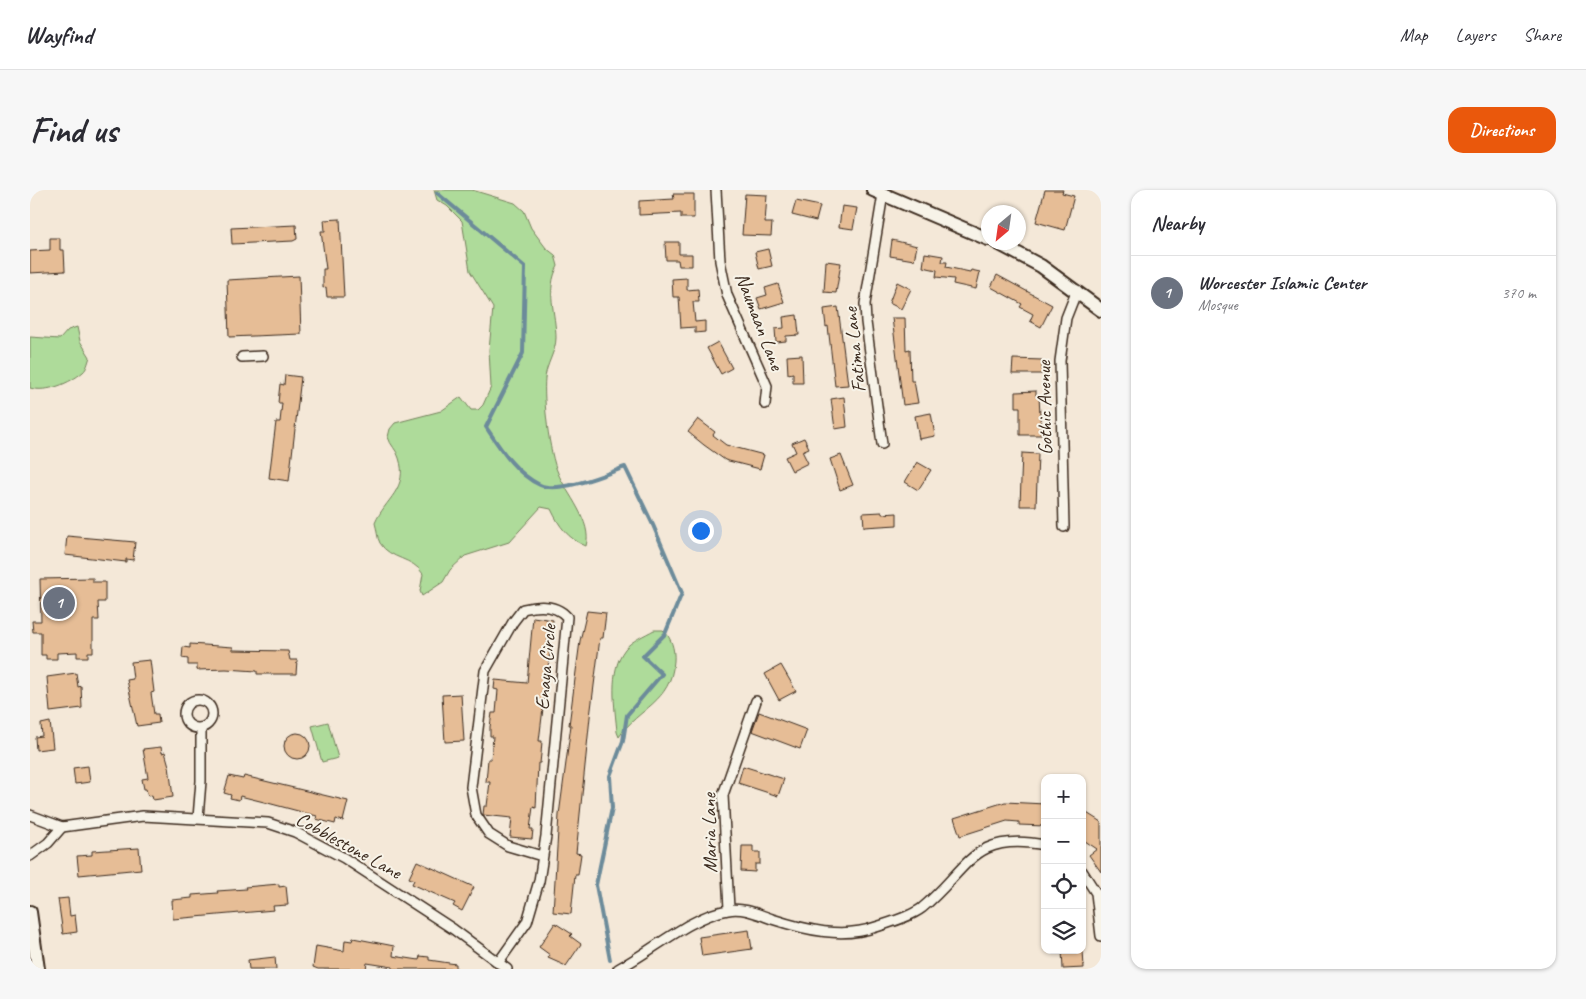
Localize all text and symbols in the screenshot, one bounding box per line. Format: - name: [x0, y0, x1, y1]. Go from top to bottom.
- text: Wayfind: [25, 20, 92, 50]
- text: Map: [1400, 24, 1428, 46]
- text: Layers: [1456, 24, 1495, 46]
- text: Share: [1523, 24, 1561, 46]
- button: Directions: [1448, 107, 1556, 153]
- text: Find us: [30, 108, 117, 153]
- north arrow: [981, 205, 1026, 250]
- text: Nearby: [1151, 210, 1204, 236]
- street label: Naumaan Lane: [730, 269, 790, 375]
- text: Worcester Islamic Center: [1198, 271, 1366, 295]
- text: 1: [1163, 283, 1171, 303]
- text: 370 m: [1502, 283, 1536, 303]
- text: Mosque: [1198, 295, 1238, 315]
- street label: Fatima Lane: [837, 305, 871, 394]
- street label: Gothic Avenue: [1031, 359, 1058, 455]
- your location: [688, 518, 714, 544]
- pin: 1: [43, 584, 75, 622]
- street label: Enaya Circle: [529, 622, 562, 711]
- map controls: [1041, 774, 1086, 954]
- button: +: [1041, 774, 1086, 819]
- street label: Maria Lane: [696, 791, 723, 873]
- street label: Cobblestone Lane: [292, 806, 407, 885]
- button: −: [1041, 819, 1086, 864]
- button: locate: [1041, 864, 1086, 909]
- button: layers: [1041, 909, 1086, 954]

